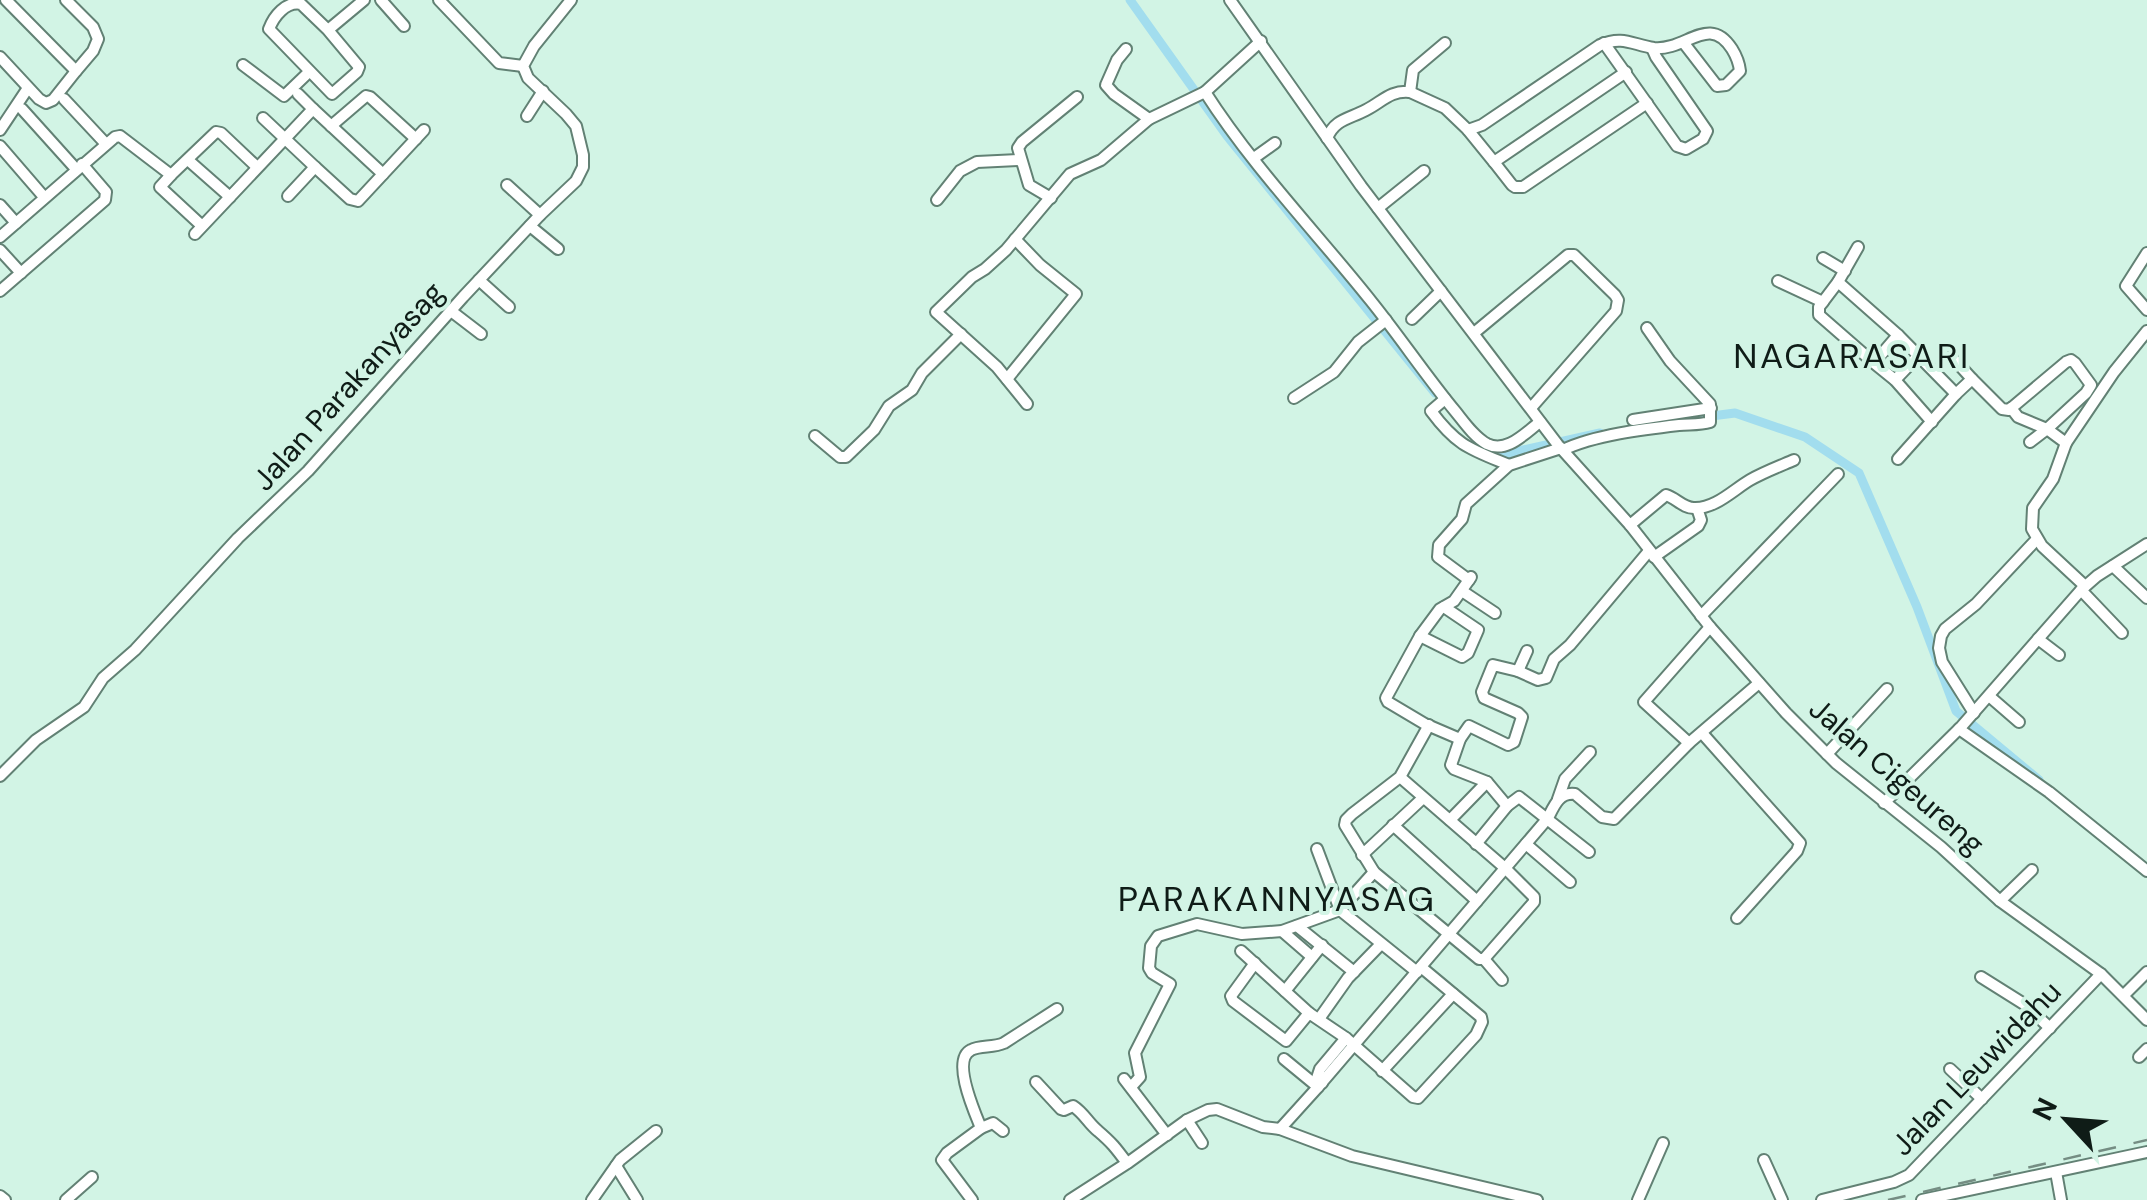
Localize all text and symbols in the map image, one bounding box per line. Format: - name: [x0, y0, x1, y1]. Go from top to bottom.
- street label: Jalan Parakanyasag: [244, 273, 452, 499]
- district label: NAGARASARI: [1733, 333, 1971, 379]
- street label: Jalan Cigeureng: [1801, 689, 1993, 863]
- district label: PARAKANNYASAG: [1118, 876, 1436, 922]
- street label: Jalan Leuwidahu: [1883, 972, 2069, 1164]
- north arrow: [2017, 1070, 2117, 1170]
- text: N: [2024, 1092, 2066, 1127]

